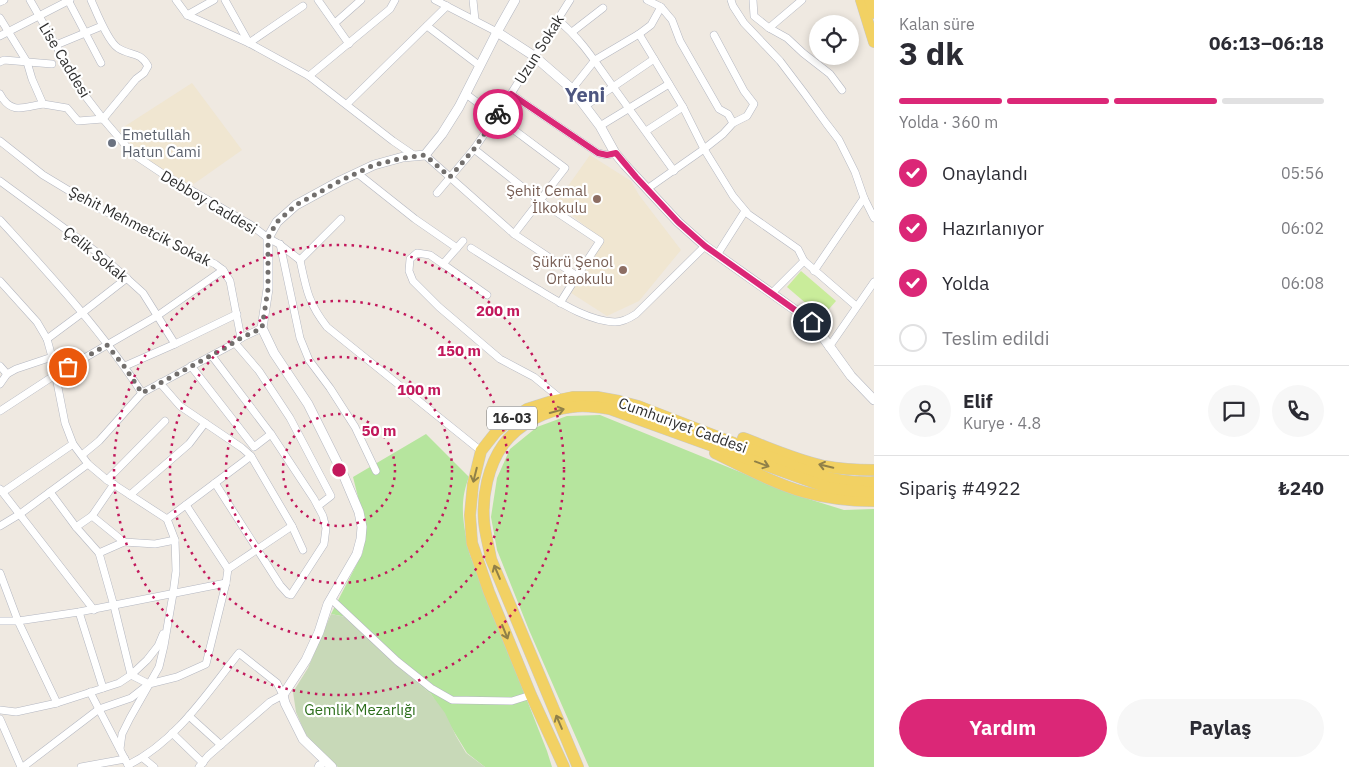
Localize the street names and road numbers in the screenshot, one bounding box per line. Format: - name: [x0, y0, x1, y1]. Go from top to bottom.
- street label: Uzun Sokak: [510, 11, 568, 87]
- street label: Lise Caddesi: [35, 19, 95, 101]
- street label: Debboy Caddesi: [157, 166, 261, 238]
- street label: Şehit Mehmetcik Sokak: [66, 182, 214, 270]
- street label: Çelik Sokak: [60, 222, 132, 286]
- street label: Cumhuriyet Caddesi: [616, 393, 750, 457]
- road number: 16-03: [487, 406, 537, 429]

